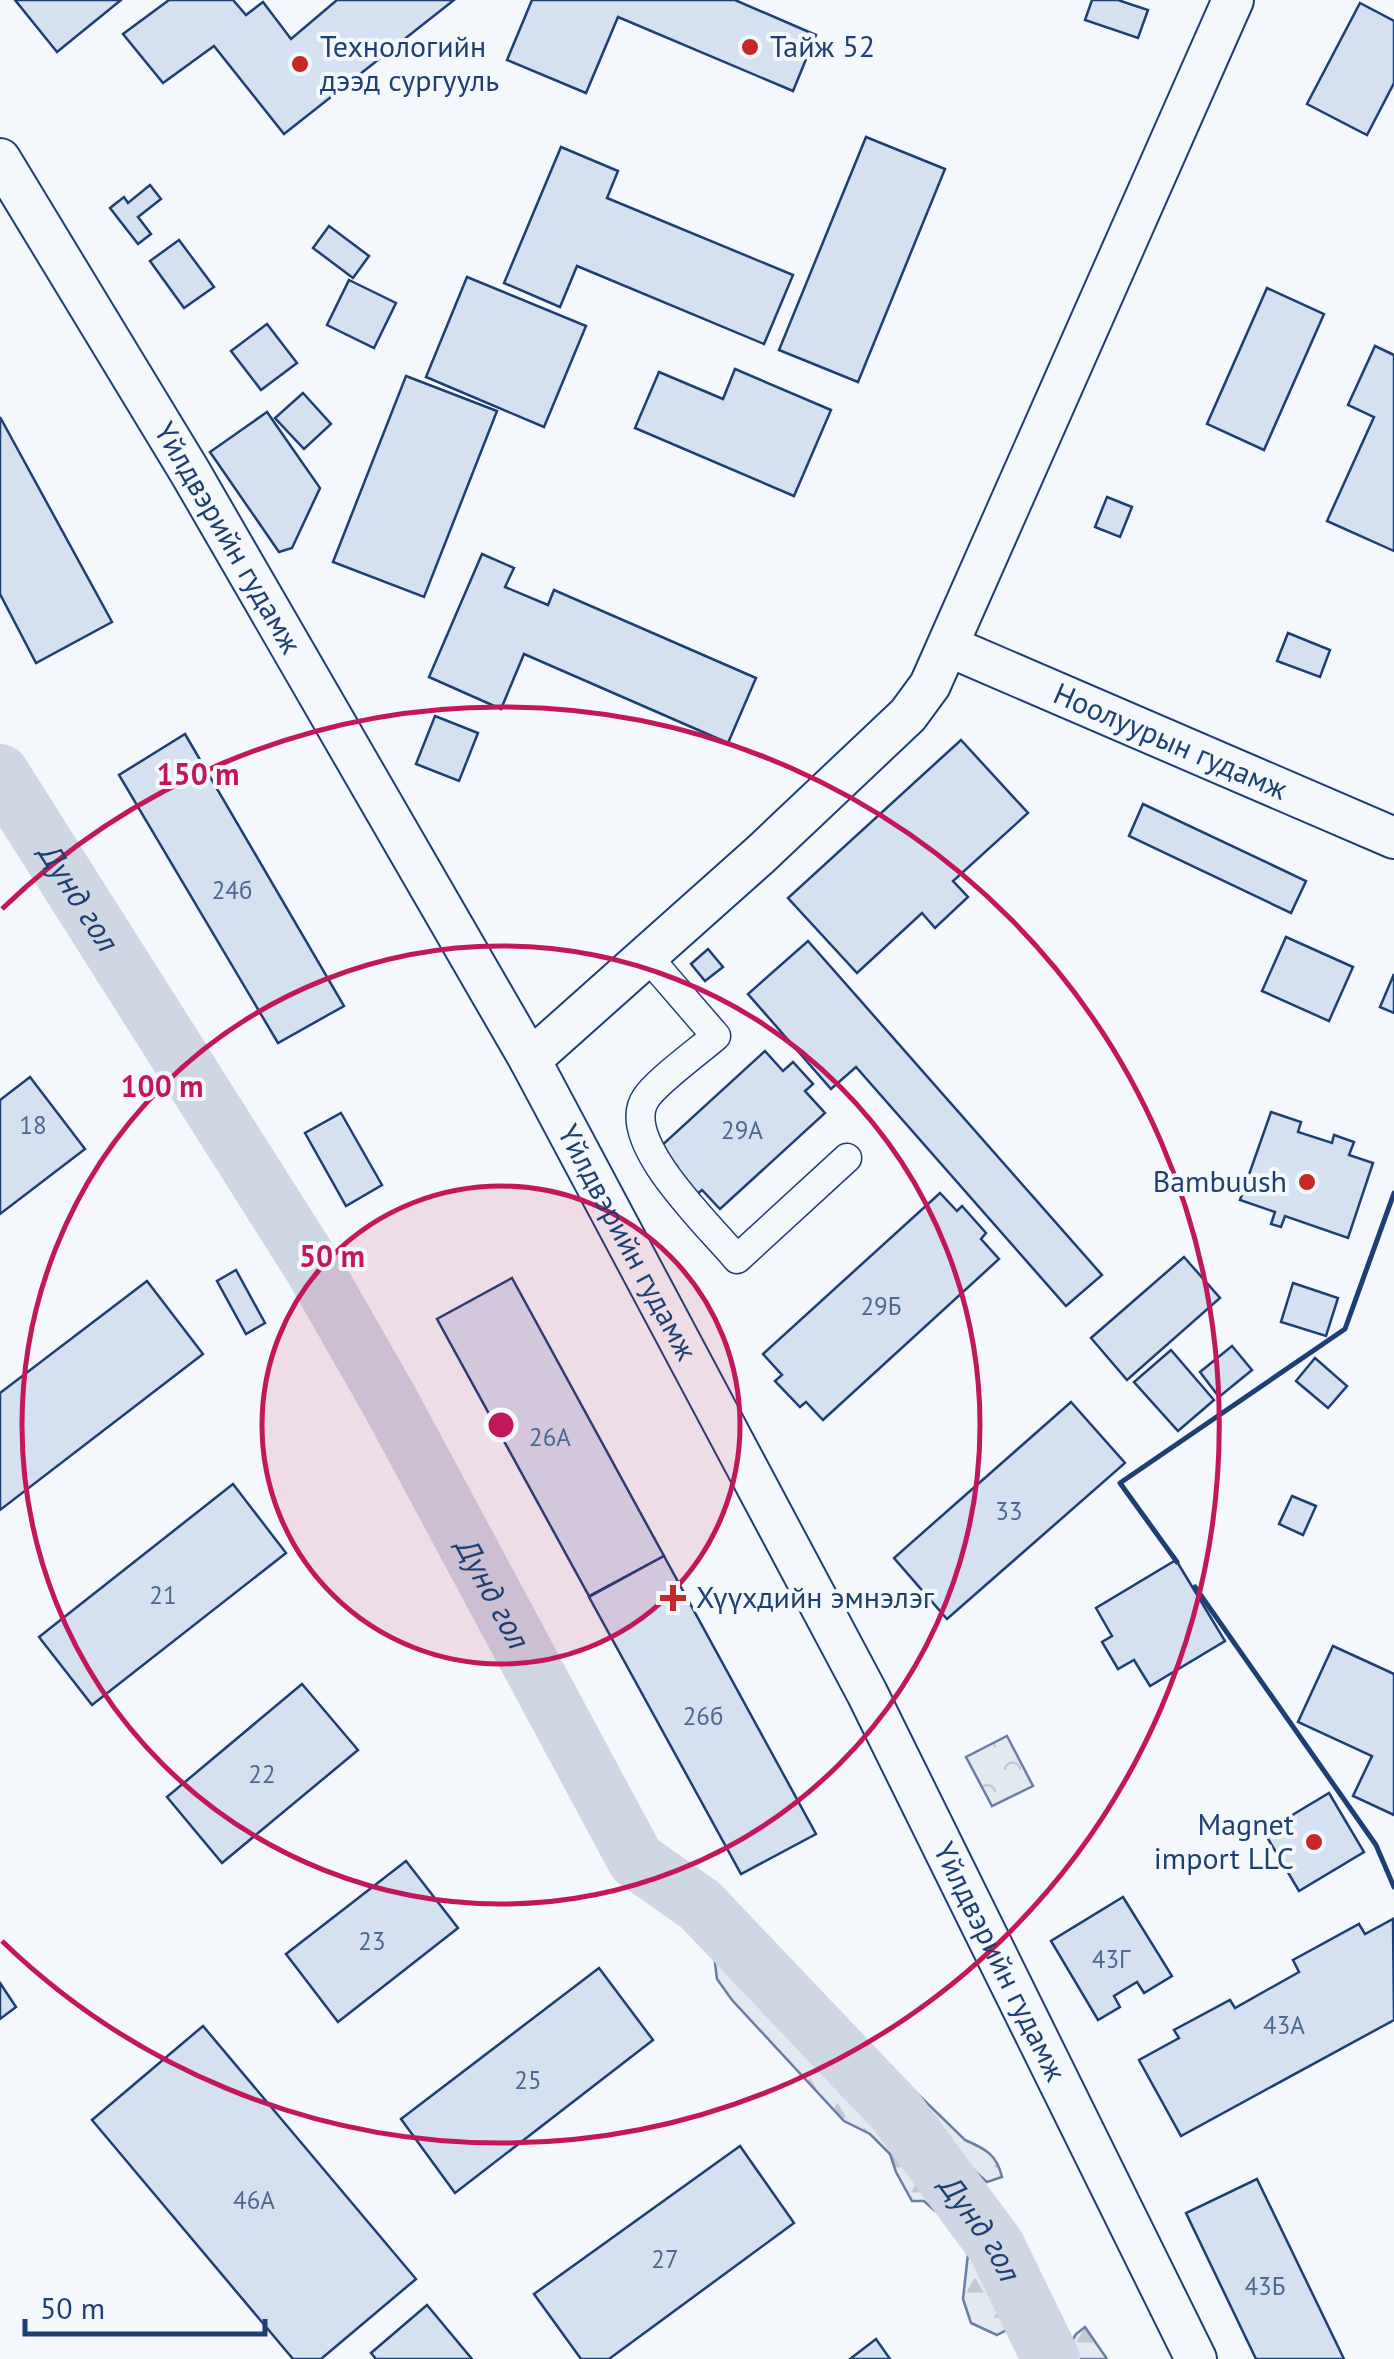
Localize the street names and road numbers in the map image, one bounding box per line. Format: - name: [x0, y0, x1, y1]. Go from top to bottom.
- street label: Yйлдвэрийн гудамж: [146, 414, 312, 660]
- street label: Ноолуурын гудамж: [1048, 673, 1294, 808]
- street label: Yйлдвэрийн гудамж: [550, 1117, 707, 1366]
- street label: Yйлдвэрийн гудамж: [926, 1835, 1076, 2087]

